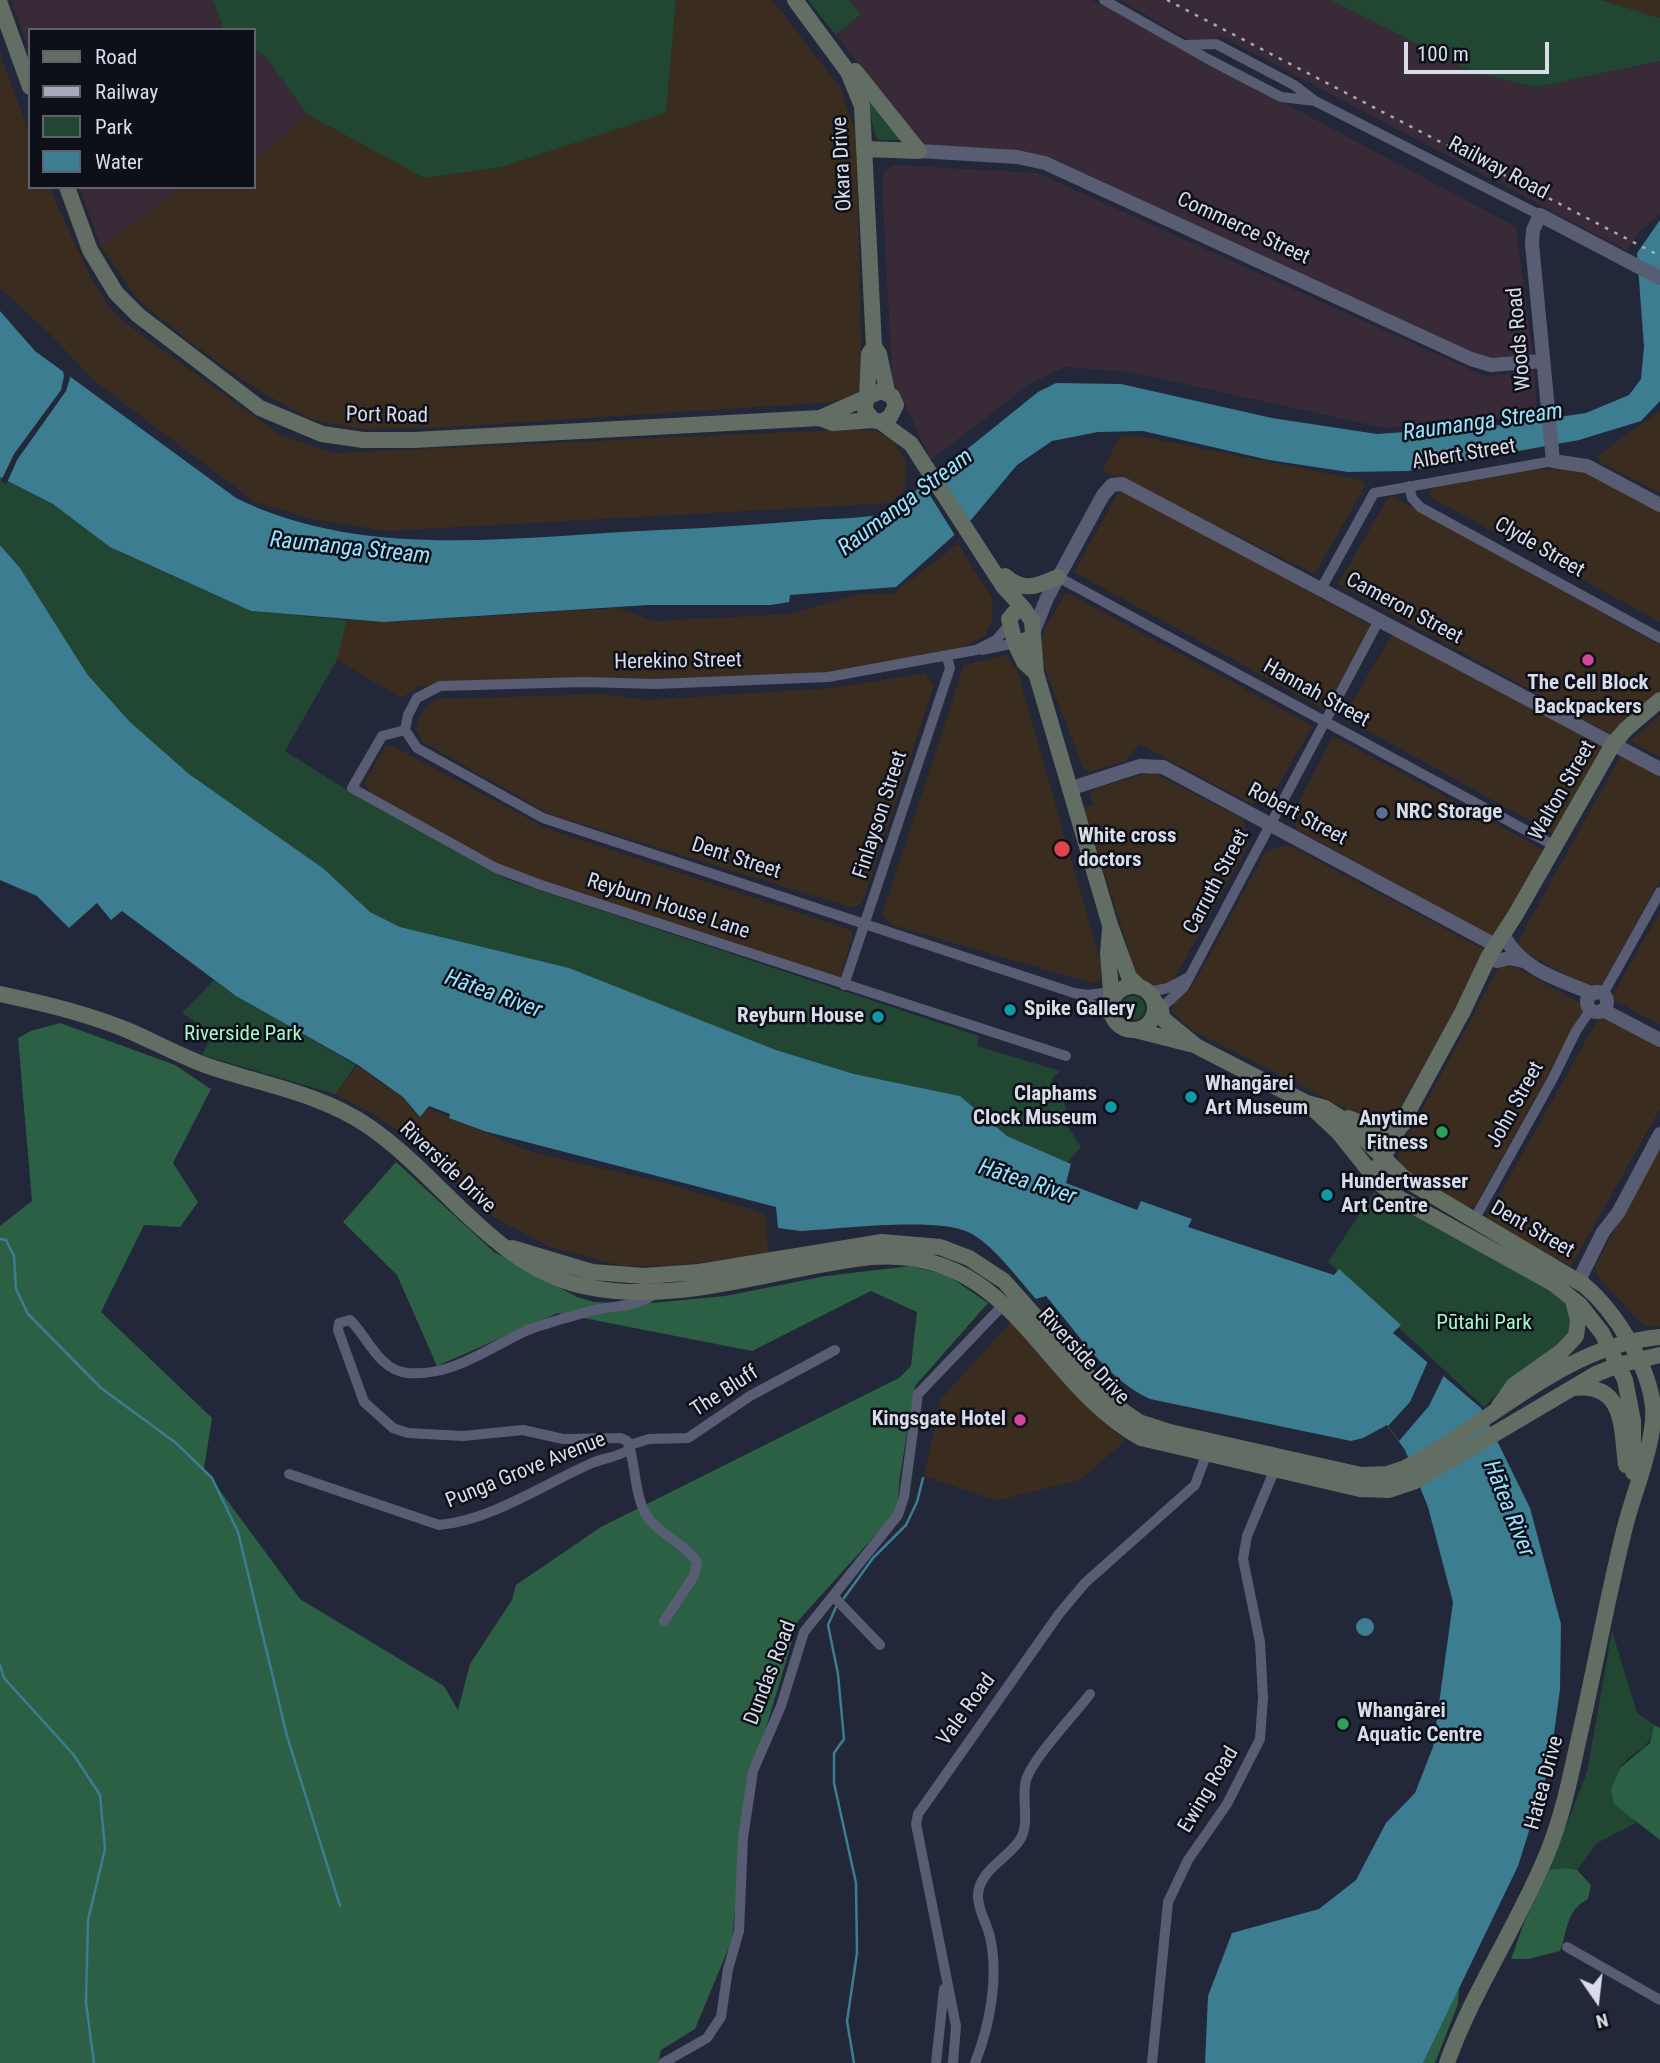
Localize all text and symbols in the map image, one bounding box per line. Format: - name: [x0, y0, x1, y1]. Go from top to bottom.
- legend: [28, 28, 256, 189]
- scale bar: [1408, 28, 1553, 72]
- text: 100 m: [1417, 42, 1469, 66]
- text: Road: [95, 45, 137, 69]
- text: Railway: [95, 80, 158, 104]
- text: Park: [95, 115, 132, 139]
- street label: Okara Drive: [828, 116, 858, 212]
- street label: Railway Road: [1443, 132, 1553, 206]
- text: Water: [95, 150, 143, 174]
- street label: Commerce Street: [1173, 187, 1313, 271]
- street label: Woods Road: [1503, 286, 1537, 392]
- water label: Raumanga Stream: [1401, 398, 1565, 448]
- street label: Port Road: [346, 403, 428, 429]
- street label: Albert Street: [1411, 434, 1517, 476]
- water label: Raumanga Stream: [833, 443, 979, 563]
- street label: Clyde Street: [1490, 512, 1588, 584]
- water label: Raumanga Stream: [268, 527, 432, 571]
- street label: Cameron Street: [1341, 568, 1467, 650]
- street label: Herekino Street: [614, 648, 742, 676]
- marker: The Cell Block Backpackers: [1580, 652, 1596, 668]
- street label: Hannah Street: [1258, 654, 1374, 734]
- place label: The Cell Block Backpackers: [1527, 671, 1649, 721]
- street label: Walton Street: [1524, 737, 1602, 845]
- street label: Finlayson Street: [848, 748, 914, 882]
- street label: Robert Street: [1243, 778, 1351, 852]
- place label: NRC Storage: [1396, 800, 1502, 826]
- marker: NRC Storage: [1374, 805, 1390, 821]
- place label: White cross doctors: [1078, 824, 1176, 874]
- street label: Carruth Street: [1179, 825, 1255, 939]
- street label: Dent Street: [688, 833, 784, 885]
- marker: White cross doctors: [1052, 839, 1072, 859]
- street label: Reyburn House Lane: [583, 869, 753, 945]
- water label: Hātea River: [441, 965, 545, 1025]
- place label: Spike Gallery: [1024, 997, 1135, 1023]
- marker: Spike Gallery: [1002, 1002, 1018, 1018]
- place label: Reyburn House: [737, 1004, 864, 1030]
- marker: Reyburn House: [870, 1009, 886, 1025]
- park label: Riverside Park: [184, 1022, 302, 1048]
- street label: John Street: [1482, 1057, 1550, 1153]
- place label: Whangārei Art Museum: [1205, 1072, 1308, 1122]
- place label: Claphams Clock Museum: [973, 1082, 1097, 1132]
- marker: Whangārei Art Museum: [1183, 1089, 1199, 1105]
- marker: Claphams Clock Museum: [1103, 1099, 1119, 1115]
- place label: Anytime Fitness: [1359, 1107, 1428, 1157]
- street label: Riverside Drive: [394, 1117, 500, 1219]
- marker: Anytime Fitness: [1434, 1124, 1450, 1140]
- water label: Hātea River: [975, 1154, 1079, 1212]
- place label: Hundertwasser Art Centre: [1341, 1170, 1468, 1220]
- marker: Hundertwasser Art Centre: [1319, 1187, 1335, 1203]
- street label: Dent Street: [1486, 1196, 1578, 1264]
- street label: Riverside Drive: [1032, 1304, 1134, 1410]
- park label: Pūtahi Park: [1436, 1311, 1532, 1337]
- street label: The Bluff: [686, 1361, 764, 1423]
- place label: Kingsgate Hotel: [872, 1407, 1006, 1433]
- marker: Kingsgate Hotel: [1012, 1412, 1028, 1428]
- street label: Punga Grove Avenue: [442, 1427, 610, 1515]
- water label: Hātea River: [1476, 1457, 1540, 1561]
- street label: Dundas Road: [740, 1617, 802, 1729]
- street label: Vale Road: [932, 1669, 1002, 1751]
- place label: Whangārei Aquatic Centre: [1357, 1699, 1482, 1749]
- marker: Whangārei Aquatic Centre: [1335, 1716, 1351, 1732]
- street label: Hatea Drive: [1520, 1733, 1570, 1833]
- street label: Ewing Road: [1173, 1742, 1245, 1838]
- north arrow: [1562, 1965, 1632, 2035]
- text: N: [1594, 2008, 1611, 2033]

